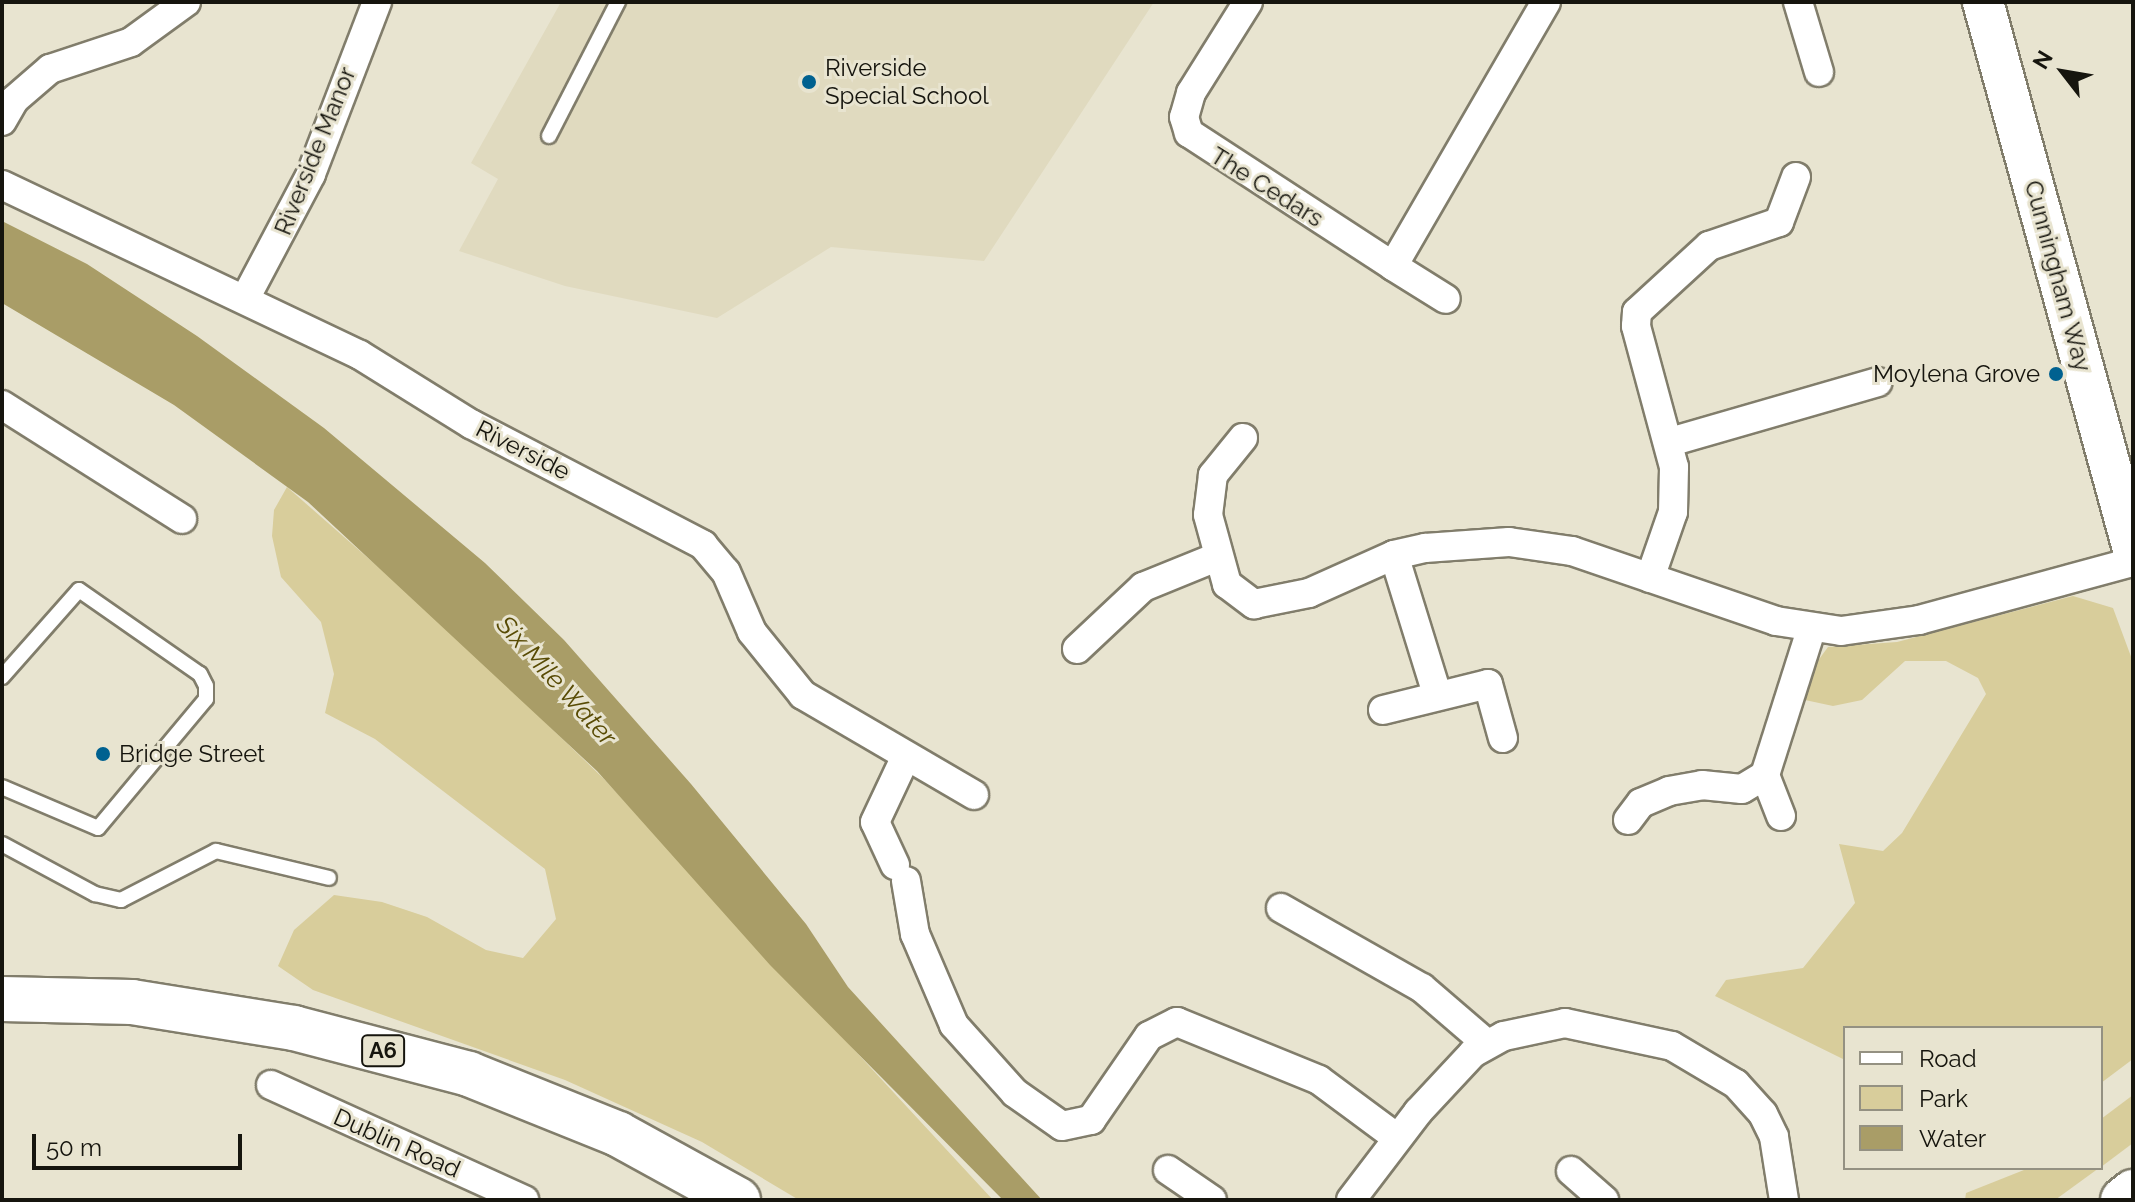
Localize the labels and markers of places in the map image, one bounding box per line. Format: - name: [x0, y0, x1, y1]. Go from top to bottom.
- place label: Riverside Special School: [825, 54, 989, 110]
- marker: Riverside Special School: [800, 73, 818, 91]
- place label: Moylena Grove: [1873, 360, 2040, 388]
- marker: Moylena Grove: [2047, 365, 2065, 383]
- place label: Bridge Street: [119, 740, 265, 768]
- marker: Bridge Street: [94, 745, 112, 763]

